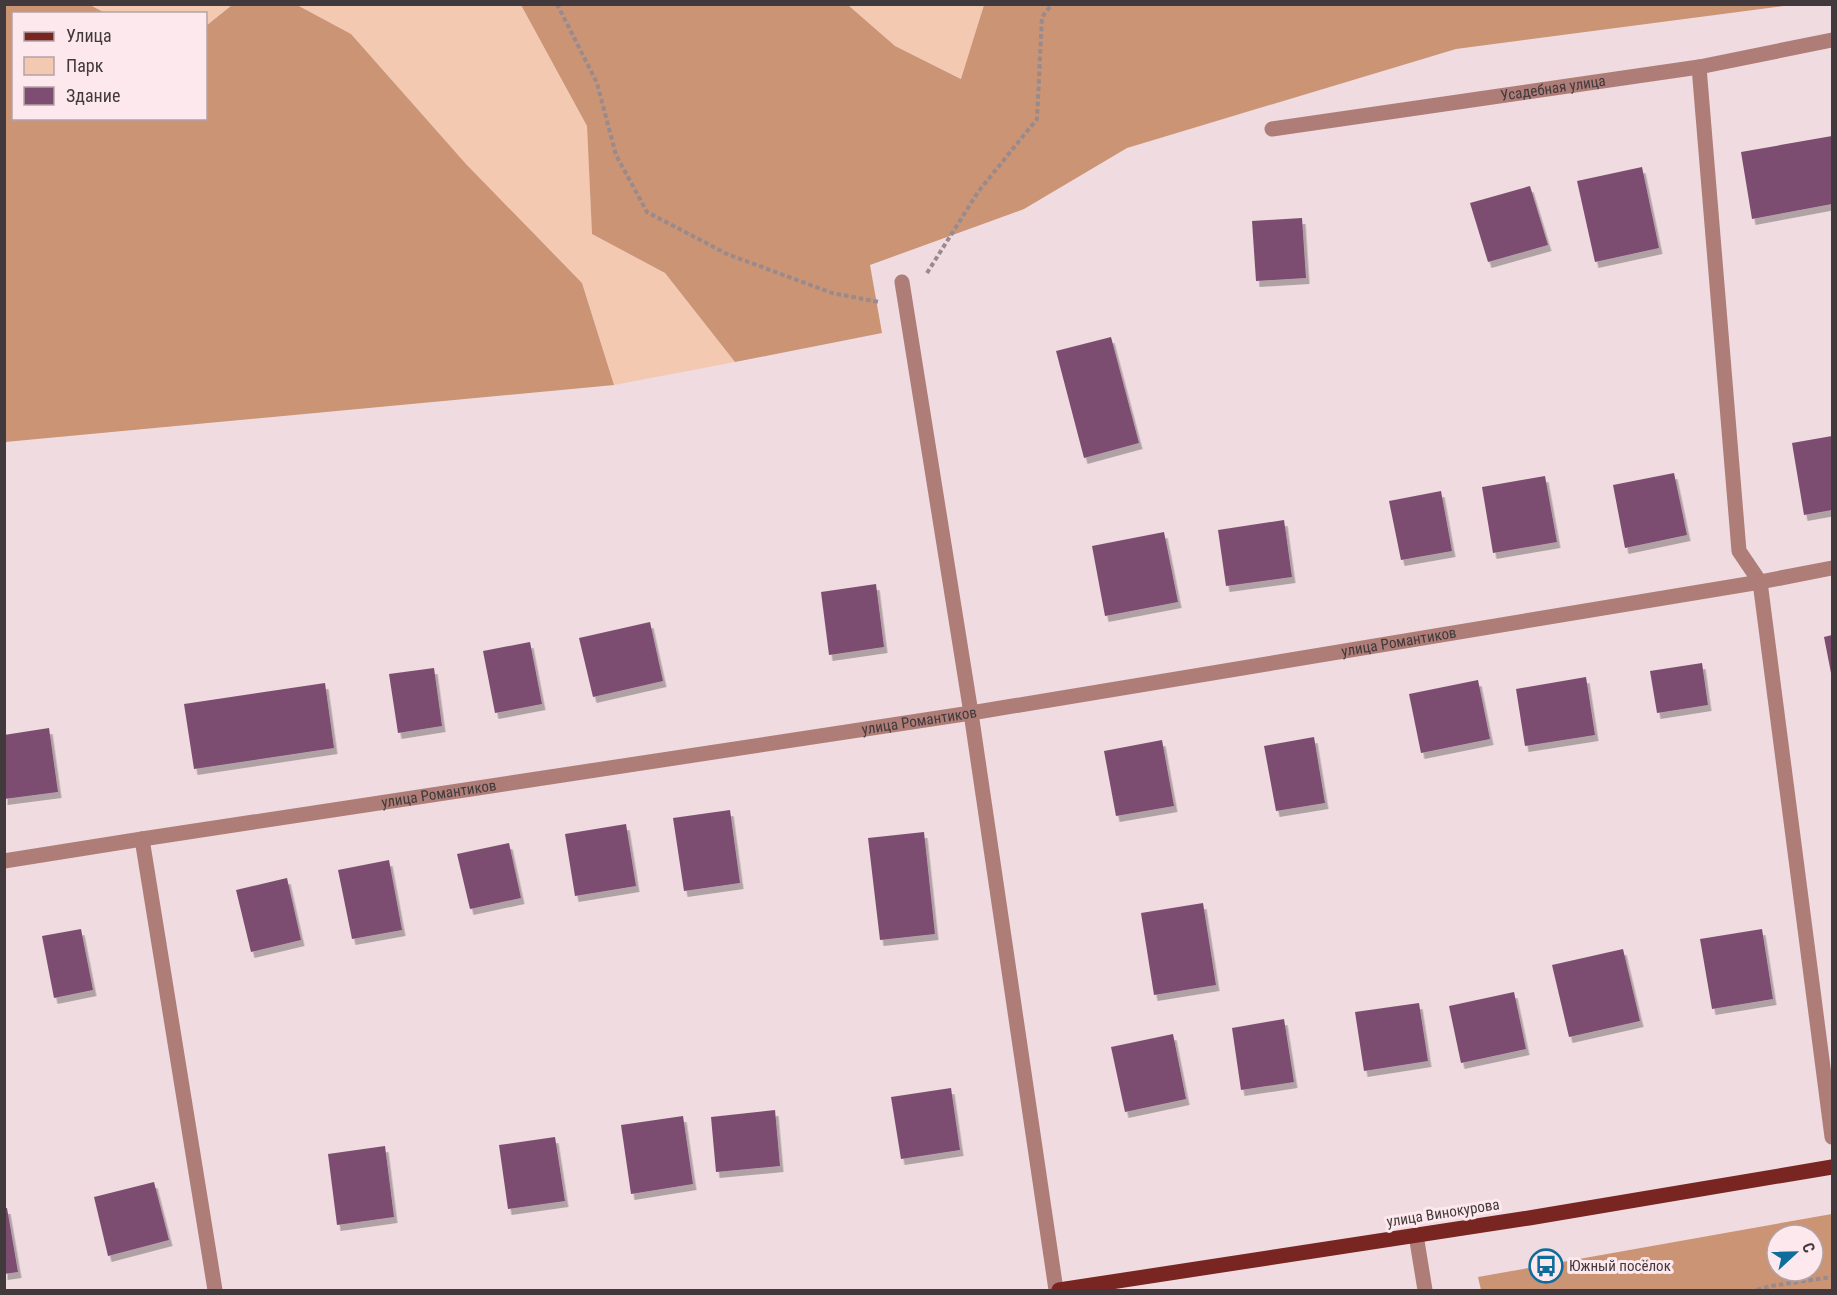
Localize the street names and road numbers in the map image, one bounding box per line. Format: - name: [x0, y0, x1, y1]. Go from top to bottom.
- street label: Усадебная улица: [1499, 72, 1607, 105]
- street label: улица Романтиков: [1340, 624, 1458, 660]
- street label: улица Романтиков: [861, 703, 978, 738]
- street label: улица Романтиков: [380, 776, 498, 812]
- street label: улица Винокурова: [1385, 1195, 1501, 1231]

